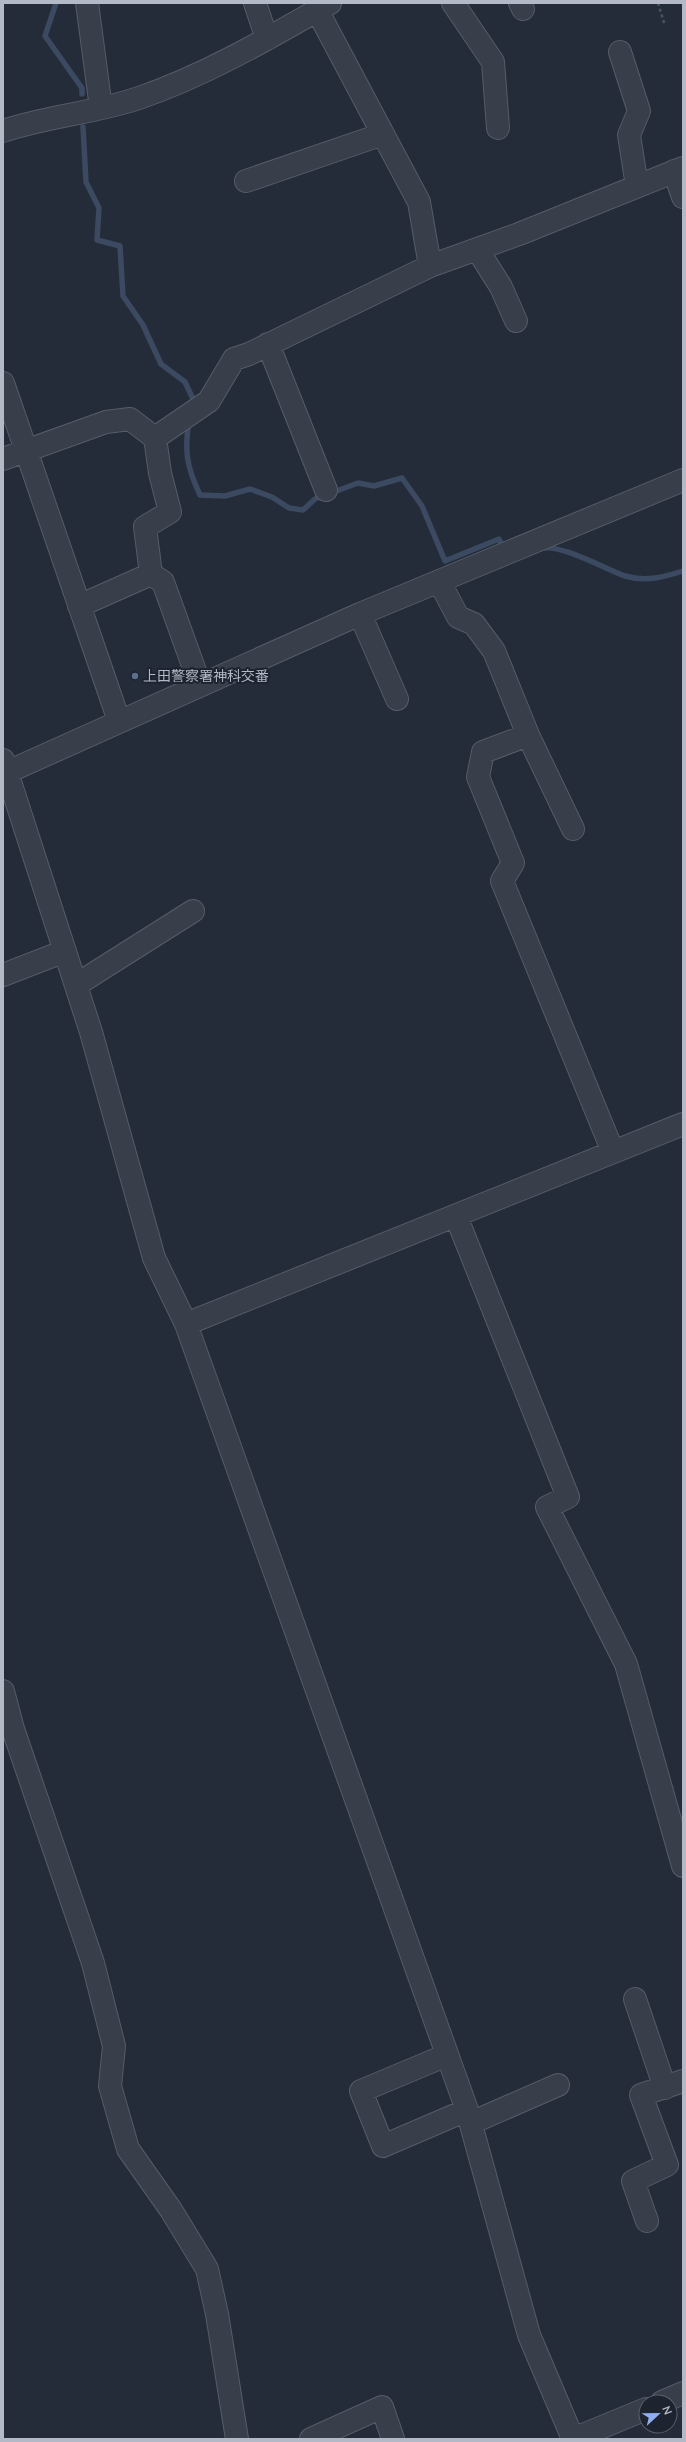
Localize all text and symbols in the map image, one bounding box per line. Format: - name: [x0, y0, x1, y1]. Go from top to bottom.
- place label: 上田警察署神科交番: [143, 667, 269, 686]
- marker: 上田警察署神科交番: [130, 671, 140, 681]
- north arrow: [638, 2394, 678, 2434]
- text: N: [658, 2404, 675, 2417]

